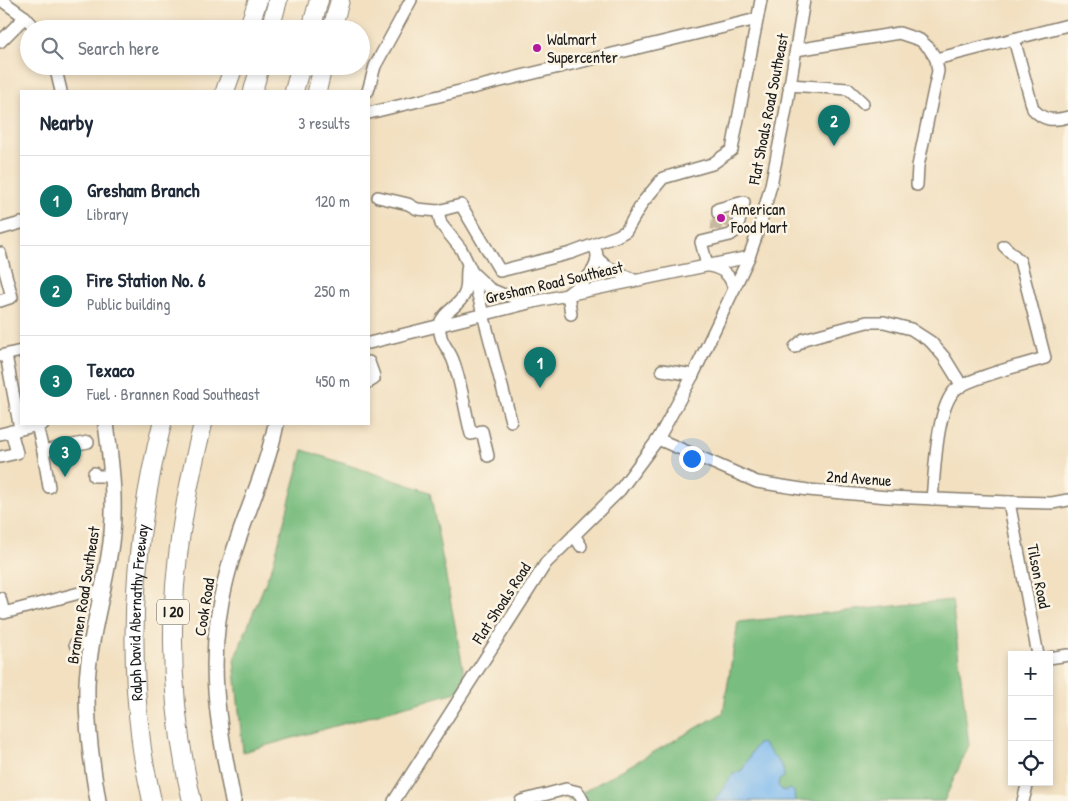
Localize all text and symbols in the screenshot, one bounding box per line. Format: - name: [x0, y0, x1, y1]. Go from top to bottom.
- search box: [20, 20, 370, 75]
- place label: Walmart Supercenter: [547, 28, 618, 68]
- street label: Flat Shoals Road Southeast: [742, 31, 794, 187]
- icon: search: [38, 34, 66, 62]
- text: Search here: [78, 35, 159, 61]
- marker: Walmart Supercenter: [531, 42, 543, 54]
- pin: 2: [818, 105, 850, 146]
- text: Nearby: [40, 108, 93, 137]
- text: 3 results: [298, 112, 350, 134]
- text: Gresham Branch: [87, 177, 199, 203]
- text: 1: [53, 190, 59, 212]
- text: 120 m: [315, 190, 350, 212]
- place label: American Food Mart: [730, 198, 788, 238]
- text: Library: [87, 203, 129, 225]
- marker: American Food Mart: [715, 212, 727, 224]
- street label: Gresham Road Southeast: [483, 255, 625, 309]
- text: Fire Station No. 6: [87, 267, 206, 293]
- text: 2: [52, 280, 60, 302]
- text: 250 m: [314, 280, 350, 302]
- text: Public building: [87, 293, 170, 315]
- pin: 1: [524, 347, 556, 388]
- text: Texaco: [87, 357, 134, 383]
- text: 3: [52, 370, 60, 392]
- text: 450 m: [316, 370, 350, 392]
- text: Fuel · Brannen Road Southeast: [87, 383, 260, 405]
- pin: 3: [49, 436, 81, 477]
- your location: [679, 446, 705, 472]
- street label: 2nd Avenue: [826, 465, 893, 491]
- street label: Ralph David Abernathy Freeway: [123, 522, 153, 702]
- street label: Brannen Road Southeast: [61, 524, 105, 665]
- street label: Tilson Road: [1022, 542, 1056, 610]
- street label: Flat Shoals Road: [466, 558, 536, 649]
- street label: Cook Road: [189, 577, 219, 637]
- road number: I 20: [157, 600, 189, 624]
- map controls: [1008, 651, 1053, 786]
- button: +: [1008, 651, 1053, 696]
- button: −: [1008, 696, 1053, 741]
- button: locate: [1008, 741, 1053, 786]

